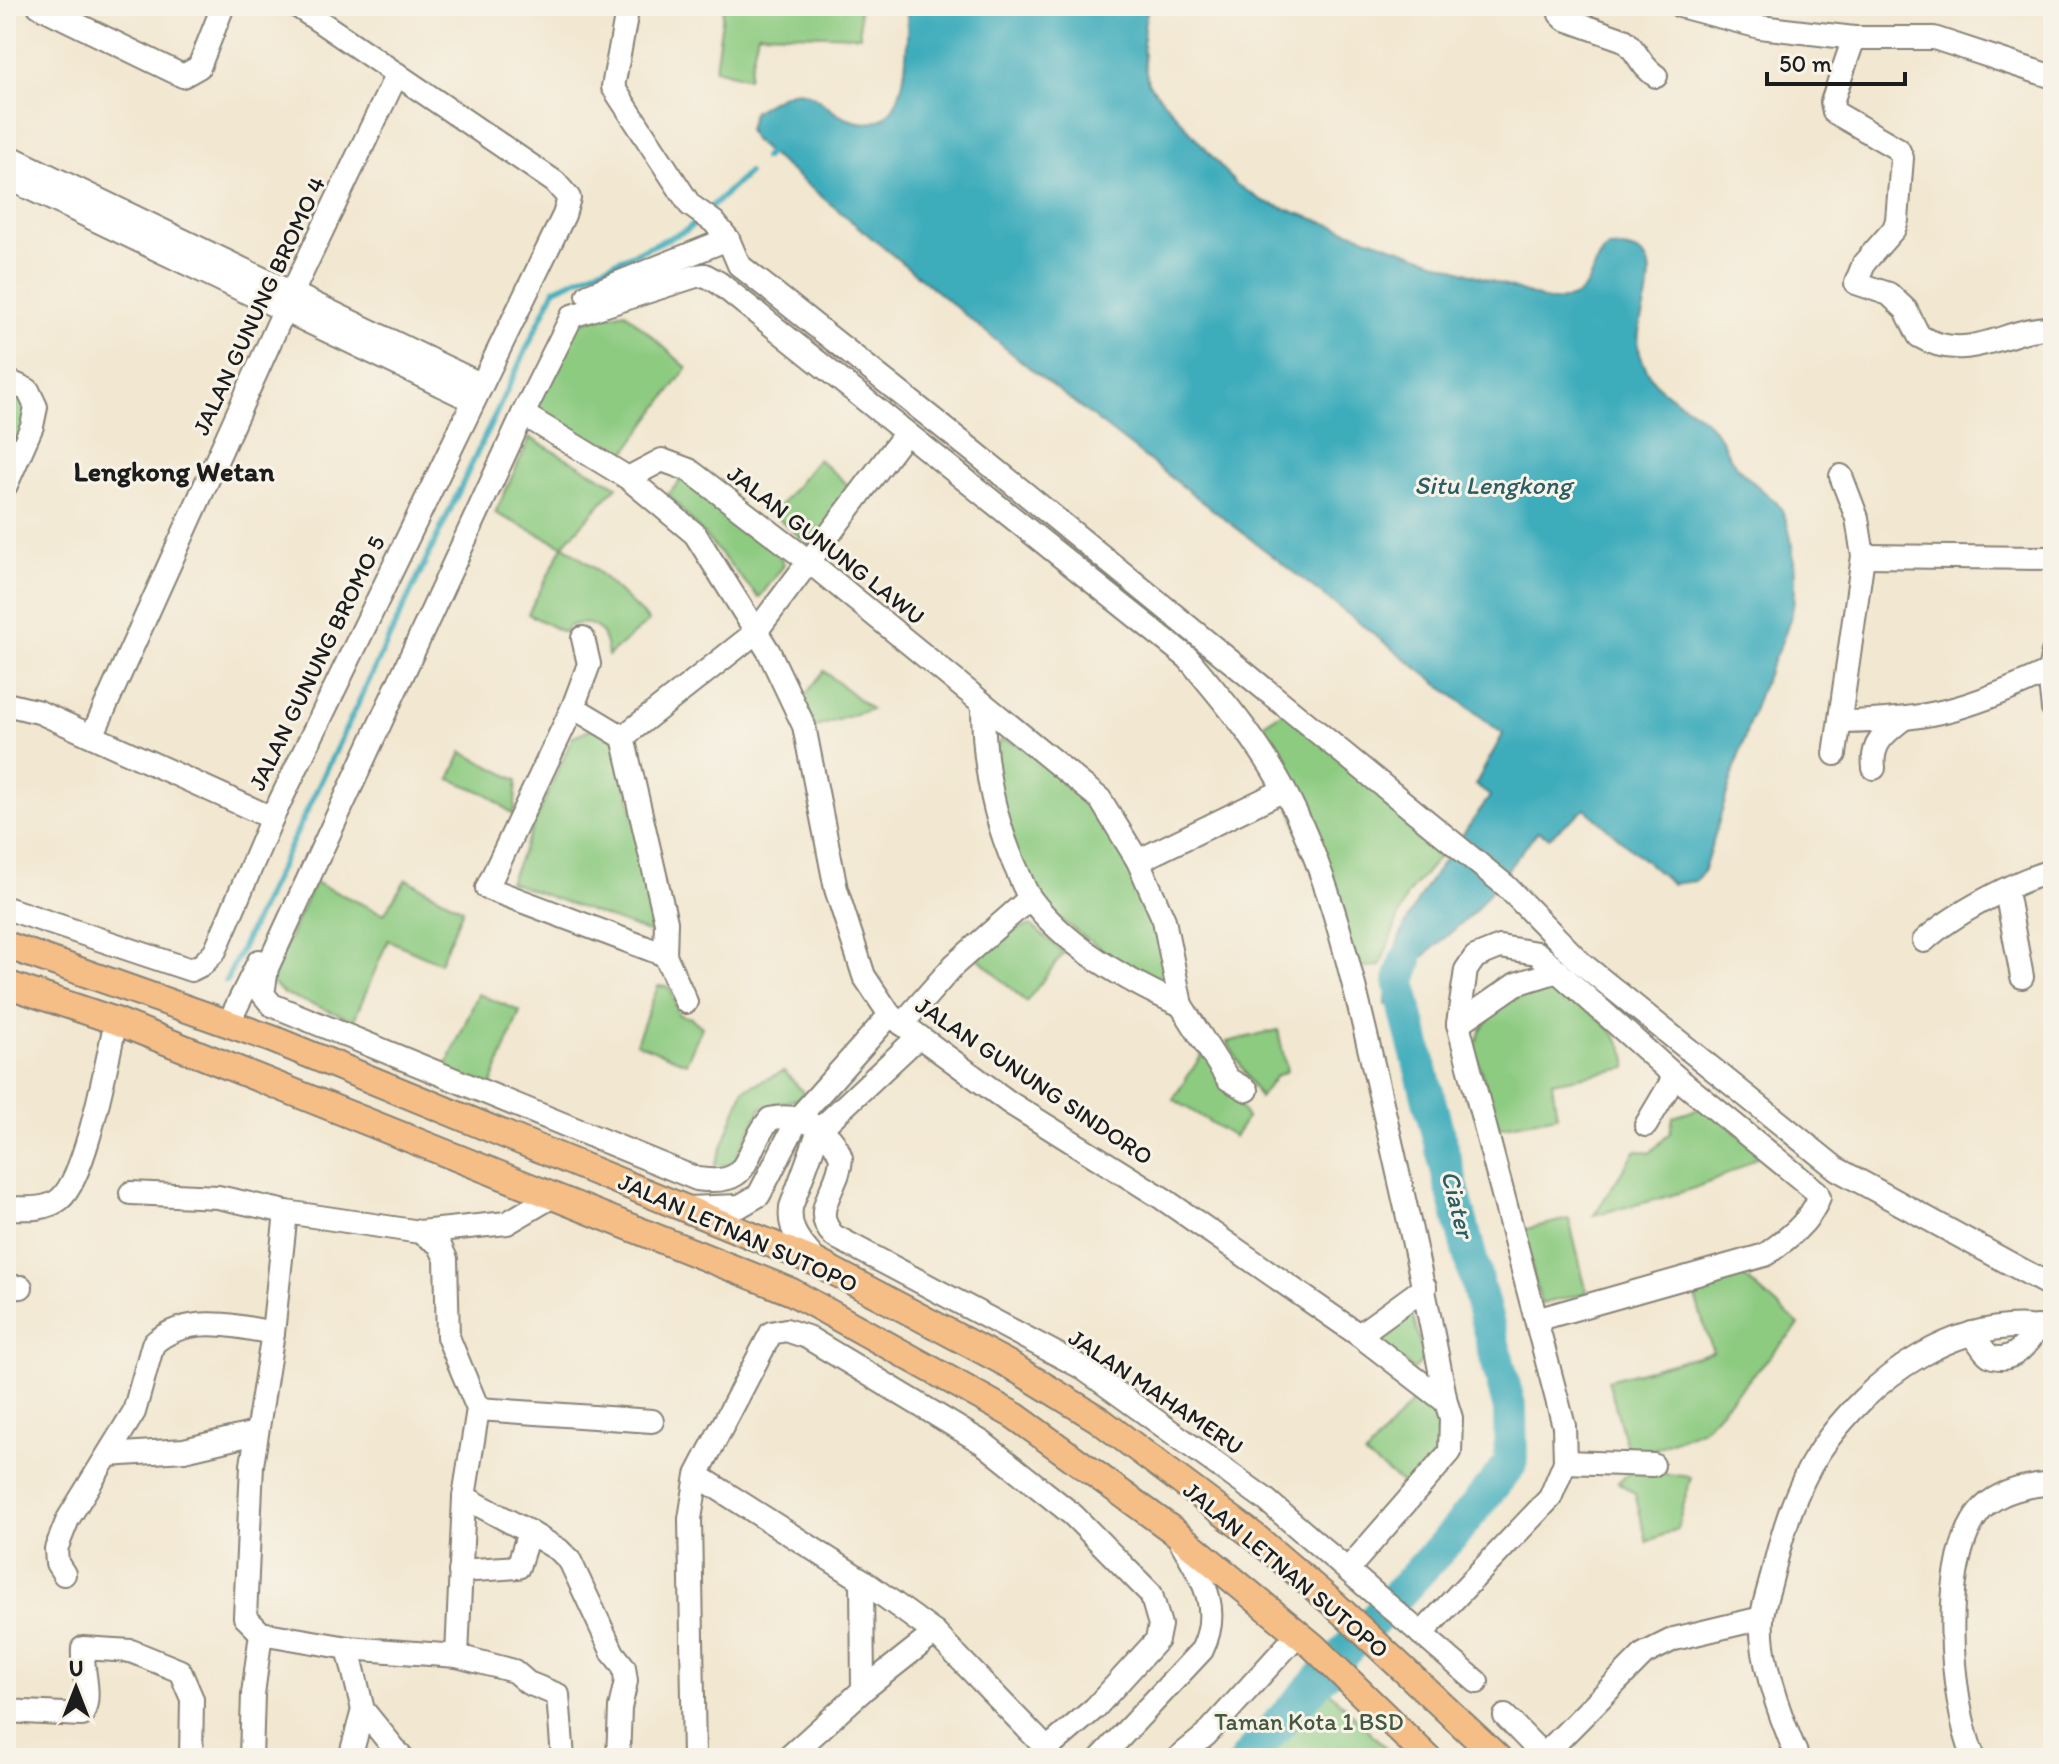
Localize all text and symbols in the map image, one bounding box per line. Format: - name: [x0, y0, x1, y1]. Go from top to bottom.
- scale bar: [1767, 36, 1905, 86]
- text: 50 m: [1779, 49, 1832, 78]
- street label: JALAN GUNUNG BROMO 4: [186, 172, 331, 440]
- district label: Lengkong Wetan: [74, 454, 275, 488]
- street label: JALAN GUNUNG LAWU: [722, 459, 931, 631]
- water label: Situ Lengkong: [1414, 469, 1575, 501]
- street label: JALAN GUNUNG BROMO 5: [242, 531, 391, 795]
- street label: JALAN GUNUNG SINDORO: [910, 990, 1158, 1171]
- street label: JALAN LETNAN SUTOPO: [614, 1167, 862, 1298]
- water label: Ciater: [1434, 1167, 1483, 1244]
- street label: JALAN MAHAMERU: [1063, 1322, 1249, 1461]
- street label: JALAN LETNAN SUTOPO: [1178, 1475, 1395, 1664]
- north arrow: [36, 1648, 116, 1728]
- text: U: [69, 1655, 83, 1682]
- park label: Taman Kota 1 BSD: [1214, 1707, 1404, 1736]

